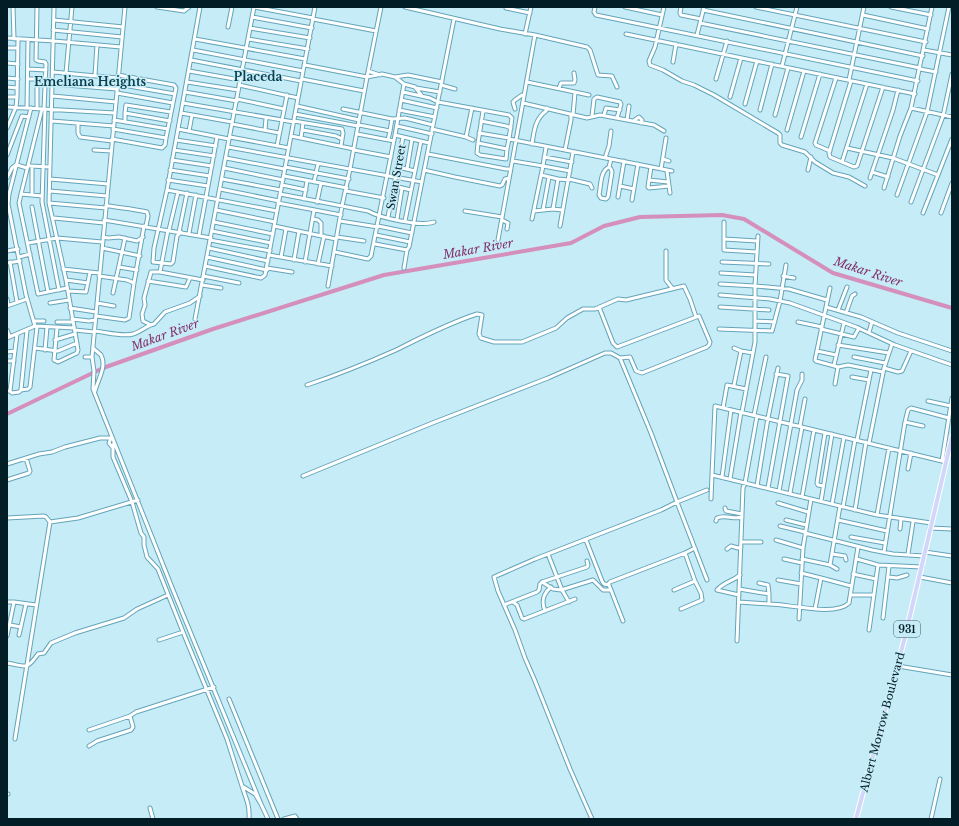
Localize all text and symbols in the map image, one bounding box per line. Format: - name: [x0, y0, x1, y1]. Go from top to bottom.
- district label: Placeda: [234, 69, 282, 84]
- district label: Emeliana Heights: [34, 74, 147, 89]
- street label: Swan Street: [383, 142, 409, 211]
- water label: Makar River: [441, 235, 515, 262]
- water label: Makar River: [831, 253, 905, 290]
- water label: Makar River: [128, 315, 201, 354]
- road number: 931: [894, 621, 920, 637]
- street label: Albert Morrow Boulevard: [856, 650, 908, 795]

